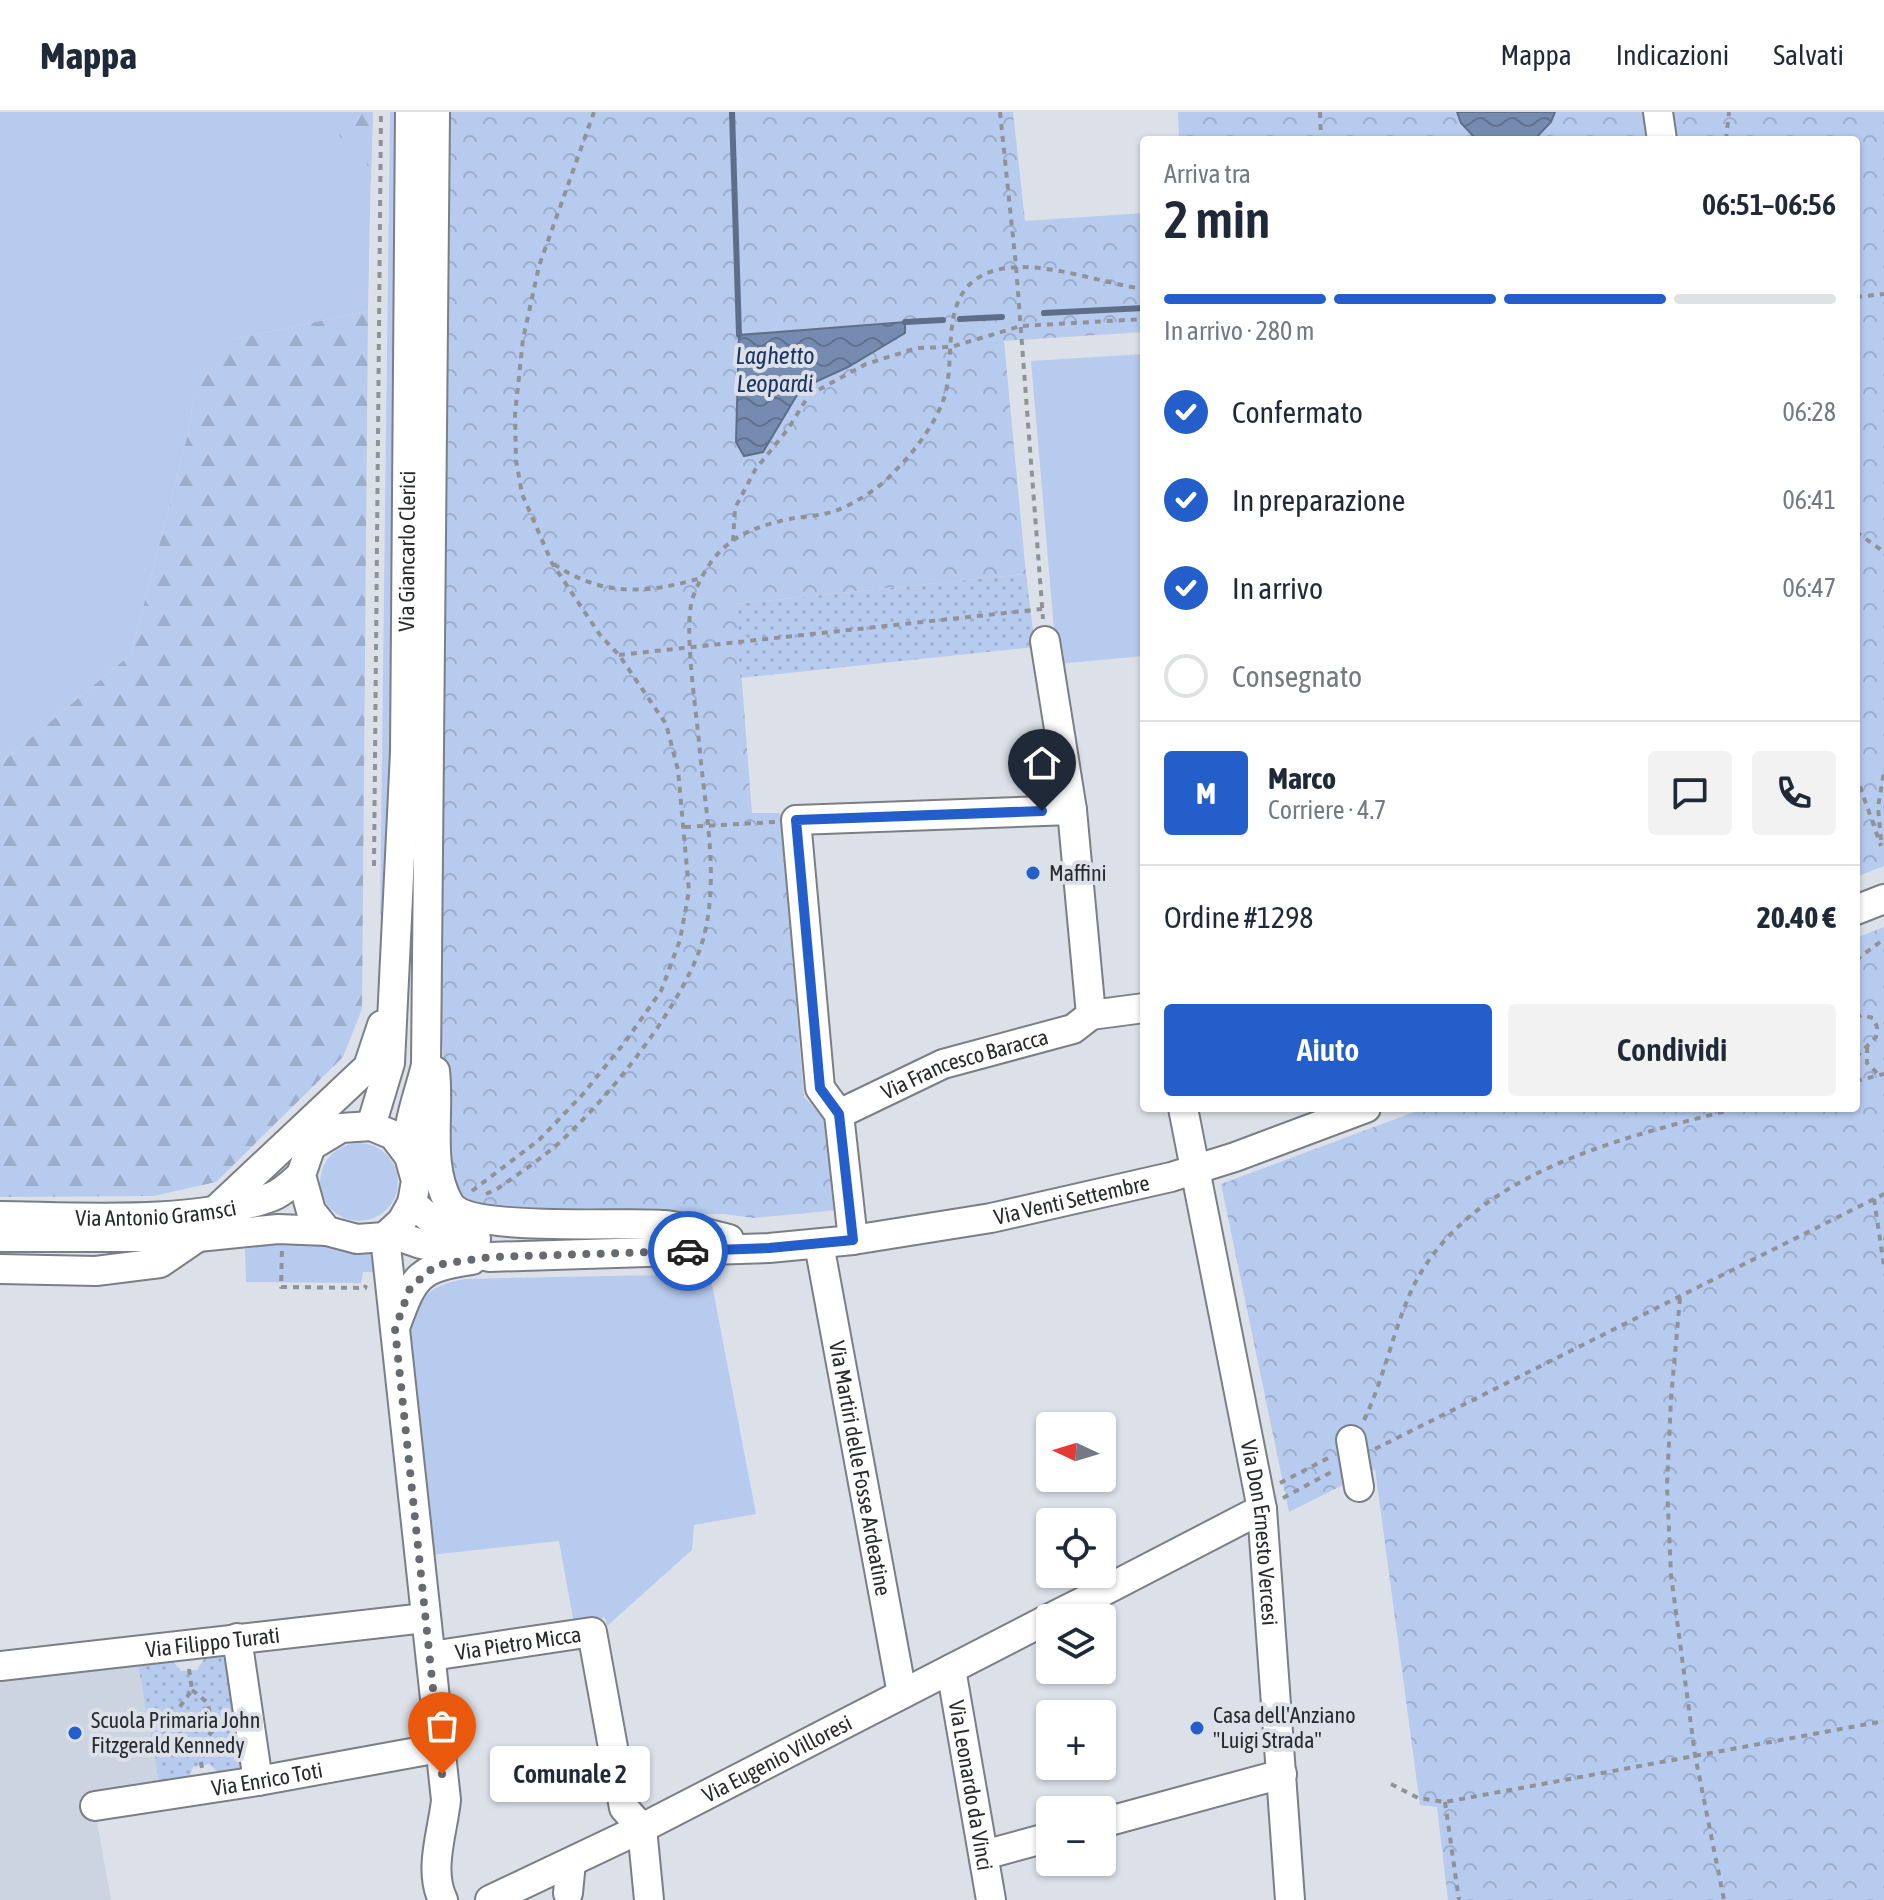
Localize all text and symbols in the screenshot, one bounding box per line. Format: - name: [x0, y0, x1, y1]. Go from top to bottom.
- text: Mappa: [40, 34, 137, 77]
- text: Mappa: [1500, 39, 1572, 71]
- text: Indicazioni: [1616, 39, 1729, 71]
- text: Salvati: [1773, 39, 1844, 71]
- text: Arriva tra: [1164, 159, 1251, 189]
- text: 06:51–06:56: [1702, 187, 1836, 221]
- text: 2 min: [1164, 189, 1270, 249]
- text: In arrivo · 280 m: [1164, 316, 1315, 346]
- water label: Laghetto Leopardi: [735, 342, 815, 397]
- icon: check: [1164, 390, 1208, 434]
- text: Confermato: [1232, 395, 1363, 429]
- text: 06:28: [1782, 397, 1836, 427]
- street label: Via Giancarlo Clerici: [393, 471, 420, 632]
- icon: check: [1164, 478, 1208, 522]
- text: In preparazione: [1232, 483, 1405, 517]
- text: 06:41: [1782, 485, 1836, 515]
- icon: check: [1164, 566, 1208, 610]
- text: In arrivo: [1232, 571, 1323, 605]
- text: 06:47: [1782, 573, 1836, 603]
- text: Consegnato: [1232, 659, 1362, 693]
- pin: [1008, 729, 1076, 811]
- icon: home: [1020, 741, 1064, 785]
- button: chat: [1648, 751, 1732, 835]
- button: phone: [1752, 751, 1836, 835]
- text: Marco: [1268, 761, 1336, 795]
- text: M: [1196, 776, 1216, 810]
- text: Corriere · 4.7: [1268, 795, 1386, 825]
- place label: Maffini: [1049, 860, 1107, 886]
- marker: Maffini: [1024, 864, 1042, 882]
- text: Ordine #1298: [1164, 900, 1313, 934]
- text: 20.40 €: [1757, 900, 1836, 934]
- button: Aiuto: [1164, 1004, 1492, 1096]
- button: Condividi: [1508, 1004, 1836, 1096]
- street label: Via Francesco Baracca: [877, 1023, 1051, 1105]
- street label: Via Venti Settembre: [991, 1169, 1152, 1230]
- street label: Via Antonio Gramsci: [75, 1194, 239, 1231]
- courier: [648, 1211, 728, 1291]
- icon: car: [666, 1229, 710, 1273]
- street label: Via Martiri delle Fosse Ardeatine: [824, 1339, 897, 1598]
- north arrow: [1036, 1412, 1116, 1492]
- map controls: [1036, 1412, 1116, 1876]
- street label: Via Don Ernesto Vercesi: [1236, 1438, 1283, 1626]
- button: locate: [1036, 1508, 1116, 1588]
- button: layers: [1036, 1604, 1116, 1684]
- street label: Via Filippo Turati: [144, 1621, 281, 1662]
- street label: Via Pietro Micca: [453, 1621, 583, 1665]
- pin: [408, 1692, 476, 1774]
- street label: Via Leonardo da Vinci: [944, 1698, 999, 1872]
- button: +: [1036, 1700, 1116, 1780]
- place label: Casa dell'Anziano "Luigi Strada": [1213, 1702, 1356, 1753]
- icon: bag: [420, 1704, 464, 1748]
- place label: Scuola Primaria John Fitzgerald Kennedy: [91, 1707, 260, 1758]
- street label: Via Eugenio Villoresi: [698, 1709, 856, 1808]
- marker: Casa dell'Anziano "Luigi Strada": [1188, 1719, 1206, 1737]
- marker: Scuola Primaria John Fitzgerald Kennedy: [66, 1724, 84, 1742]
- callout: Comunale 2: [490, 1746, 650, 1802]
- street label: Via Enrico Toti: [210, 1757, 325, 1801]
- text: Comunale 2: [513, 1759, 627, 1789]
- button: −: [1036, 1796, 1116, 1876]

